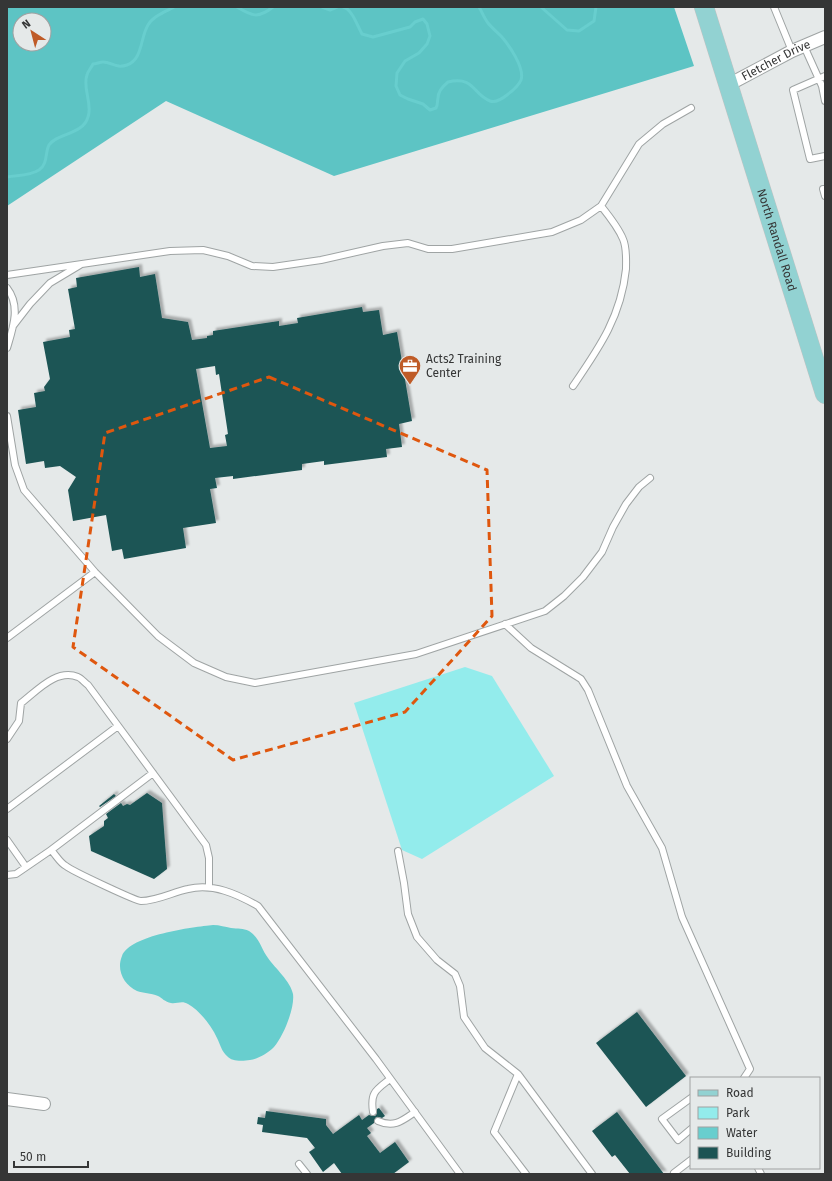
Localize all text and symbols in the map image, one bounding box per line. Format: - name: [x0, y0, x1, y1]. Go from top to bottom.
- north arrow: [12, 12, 52, 52]
- text: N: [20, 17, 33, 32]
- street label: Fletcher Drive: [739, 37, 812, 84]
- street label: North Randall Road: [754, 187, 799, 293]
- place label: Acts2 Training Center: [426, 352, 502, 380]
- office icon: Acts2 Training Center: [397, 353, 423, 386]
- legend: [690, 1077, 820, 1169]
- text: Road: [726, 1086, 754, 1100]
- text: Park: [726, 1106, 750, 1120]
- text: Water: [726, 1126, 758, 1140]
- scale bar: [14, 1143, 88, 1169]
- text: Building: [726, 1146, 772, 1160]
- text: 50 m: [20, 1150, 46, 1164]

